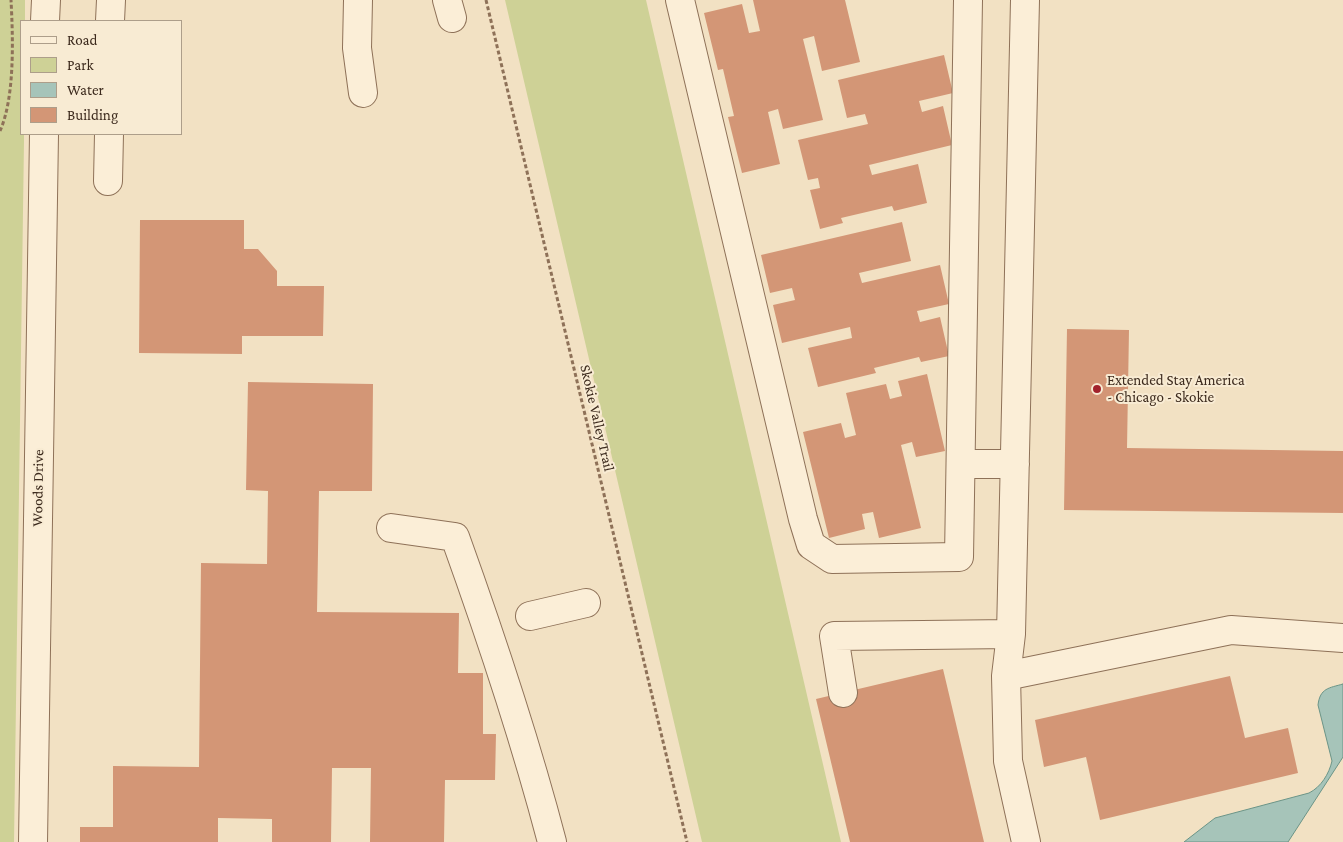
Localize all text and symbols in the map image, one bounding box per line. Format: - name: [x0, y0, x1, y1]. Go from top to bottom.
- legend: [20, 20, 182, 135]
- text: Road: [67, 32, 97, 48]
- text: Park: [67, 57, 94, 73]
- text: Water: [67, 82, 104, 98]
- text: Building: [67, 107, 118, 123]
- street label: Skokie Valley Trail: [576, 363, 618, 473]
- place label: Extended Stay America - Chicago - Skokie: [1107, 371, 1245, 406]
- marker: Extended Stay America - Chicago - Skokie: [1091, 383, 1103, 395]
- street label: Woods Drive: [28, 449, 48, 527]

